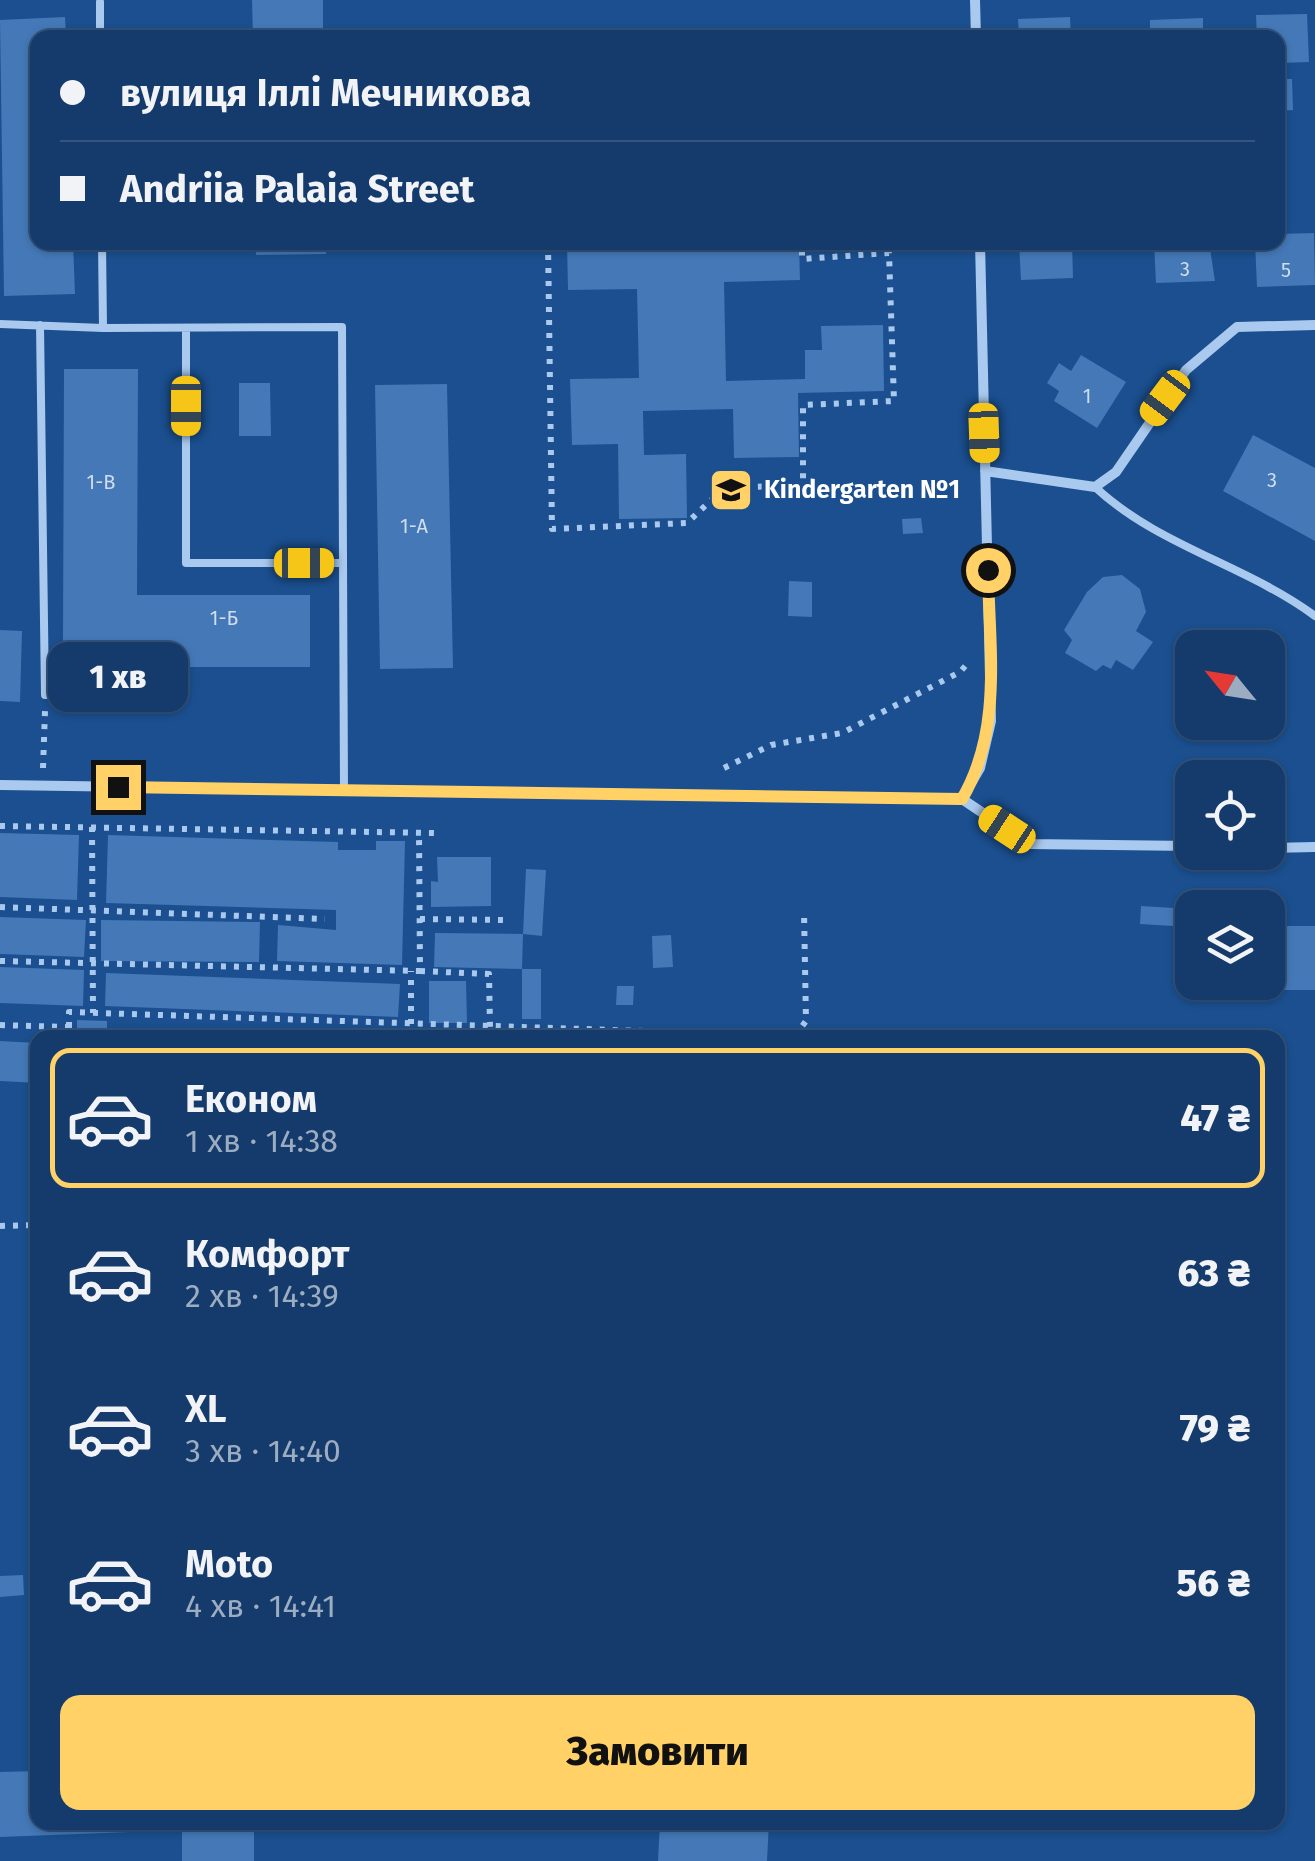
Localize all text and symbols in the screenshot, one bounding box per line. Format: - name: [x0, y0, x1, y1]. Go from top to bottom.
- text: вулиця Іллі Мечникова: [120, 70, 531, 116]
- text: Andriia Palaia Street: [120, 166, 475, 212]
- house number: 3: [1180, 257, 1190, 281]
- house number: 5: [1281, 258, 1291, 282]
- car: [1135, 365, 1195, 431]
- car: [171, 376, 201, 436]
- house number: 1: [1083, 384, 1091, 408]
- car: [968, 402, 1000, 464]
- school or university icon: Kindergarten №1: [708, 467, 754, 513]
- house number: 3: [1267, 468, 1277, 492]
- house number: 1-В: [87, 470, 115, 494]
- place label: Kindergarten №1: [764, 475, 960, 505]
- house number: 1-А: [400, 514, 429, 538]
- car: [274, 548, 334, 578]
- route start: [966, 548, 1011, 593]
- house number: 1-Б: [210, 606, 238, 630]
- north arrow: [1175, 630, 1285, 740]
- map controls: [1175, 630, 1285, 1000]
- callout: 1 хв: [48, 642, 188, 712]
- text: 1 хв: [90, 658, 146, 696]
- button: locate: [1175, 760, 1285, 870]
- route end: [96, 765, 141, 810]
- car: [974, 800, 1040, 858]
- button: layers: [1175, 890, 1285, 1000]
- icon: car: [65, 1073, 155, 1163]
- text: Економ: [185, 1076, 317, 1122]
- text: 47 ₴: [1180, 1095, 1250, 1141]
- text: 1 хв · 14:38: [185, 1122, 338, 1160]
- icon: car: [65, 1228, 155, 1318]
- text: Комфорт: [185, 1231, 349, 1277]
- text: 63 ₴: [1178, 1250, 1250, 1296]
- text: 2 хв · 14:39: [185, 1277, 339, 1315]
- icon: car: [65, 1383, 155, 1473]
- text: XL: [185, 1386, 227, 1432]
- text: 79 ₴: [1180, 1405, 1250, 1451]
- text: 3 хв · 14:40: [185, 1432, 341, 1470]
- icon: car: [65, 1538, 155, 1628]
- text: Moto: [185, 1541, 273, 1587]
- text: 56 ₴: [1176, 1560, 1250, 1606]
- text: 4 хв · 14:41: [185, 1587, 336, 1625]
- button: Замовити: [60, 1695, 1255, 1810]

